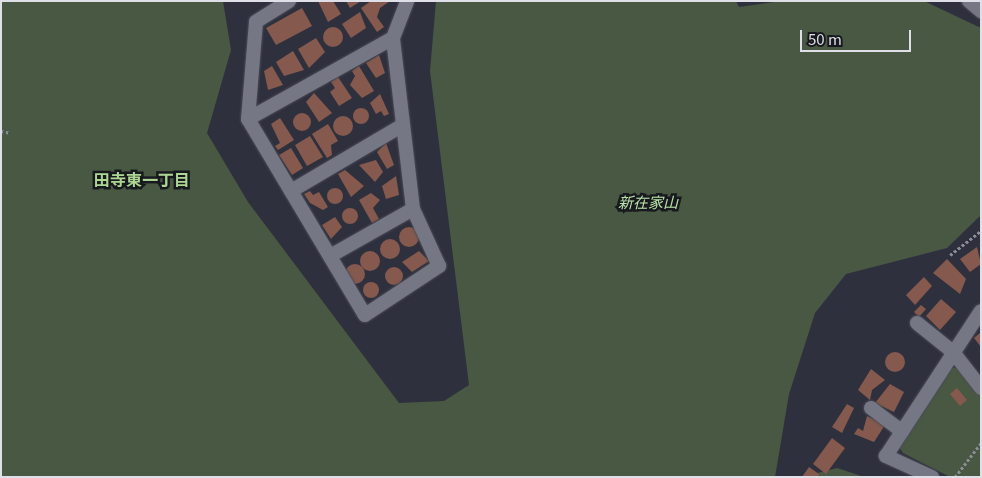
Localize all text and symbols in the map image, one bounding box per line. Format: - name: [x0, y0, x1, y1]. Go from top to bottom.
- scale bar: [802, 20, 913, 52]
- text: 50 m: [808, 28, 842, 49]
- district label: 田寺東一丁目: [94, 169, 190, 189]
- park label: 新在家山: [618, 193, 678, 211]

